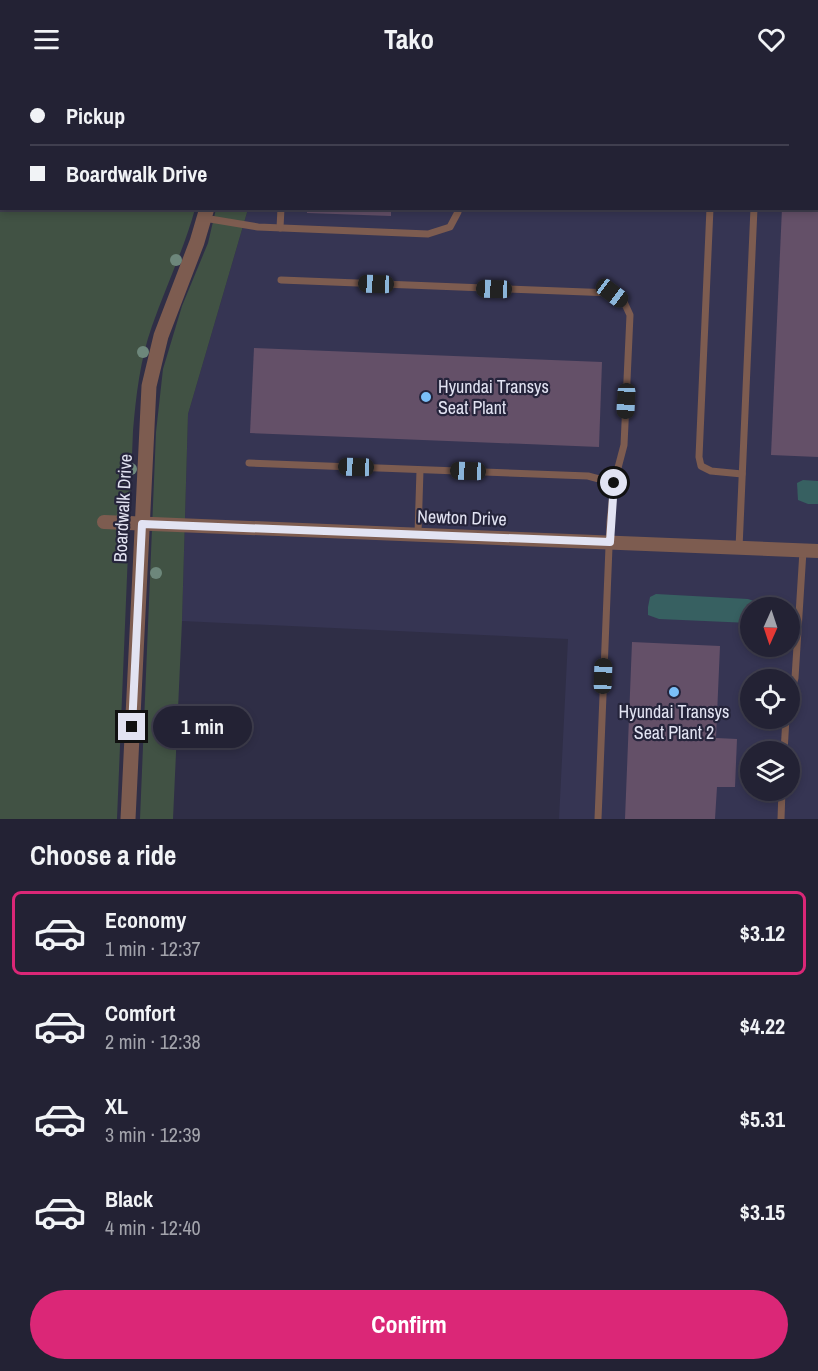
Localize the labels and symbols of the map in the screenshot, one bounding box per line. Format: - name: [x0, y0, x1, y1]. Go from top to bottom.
- car: [358, 274, 394, 294]
- car: [592, 275, 632, 311]
- car: [476, 279, 512, 299]
- place label: Hyundai Transys Seat Plant: [438, 374, 549, 420]
- car: [616, 383, 636, 419]
- marker: Hyundai Transys Seat Plant: [419, 390, 433, 404]
- street label: Boardwalk Drive: [107, 453, 138, 563]
- car: [338, 457, 374, 477]
- car: [450, 461, 486, 481]
- route start: [600, 469, 627, 496]
- street label: Newton Drive: [417, 503, 507, 532]
- north arrow: [740, 597, 800, 657]
- car: [593, 658, 613, 694]
- marker: Hyundai Transys Seat Plant 2: [667, 685, 681, 699]
- place label: Hyundai Transys Seat Plant 2: [619, 699, 729, 745]
- callout: 1 min: [153, 706, 252, 748]
- route end: [118, 713, 145, 740]

